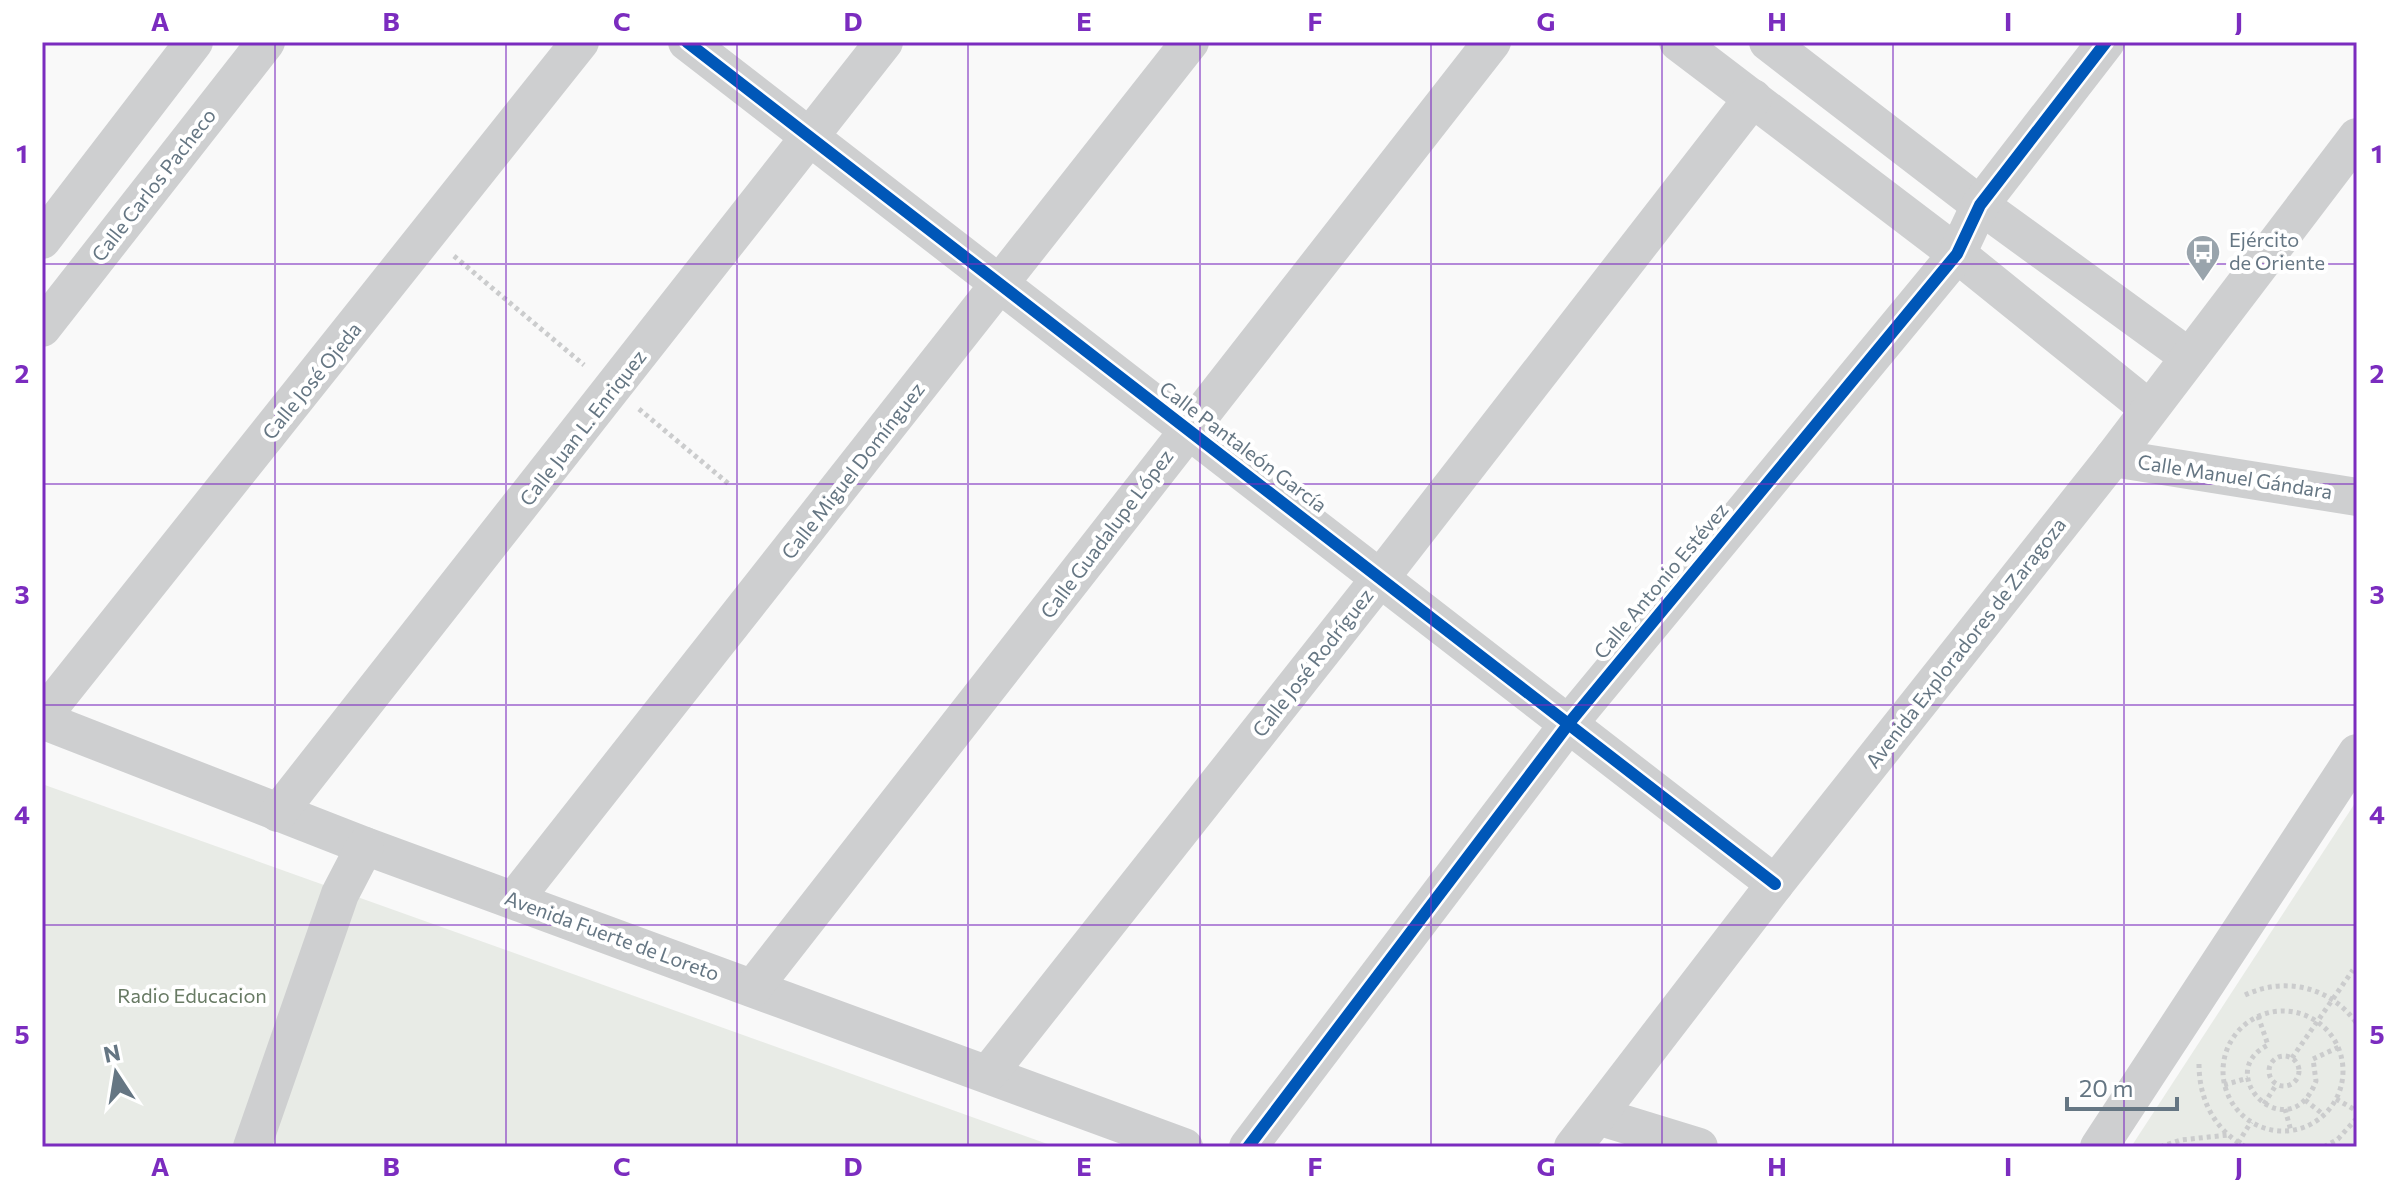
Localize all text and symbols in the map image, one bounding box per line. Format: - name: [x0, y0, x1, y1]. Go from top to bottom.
- text: A: [151, 5, 170, 36]
- text: B: [382, 5, 400, 36]
- text: C: [613, 5, 631, 36]
- text: D: [843, 5, 863, 36]
- text: E: [1076, 5, 1092, 36]
- text: F: [1307, 5, 1323, 36]
- text: G: [1537, 5, 1555, 36]
- text: H: [1767, 5, 1787, 36]
- text: I: [2004, 5, 2012, 36]
- text: J: [2235, 5, 2243, 36]
- street label: Calle Carlos Pacheco: [86, 103, 220, 266]
- text: 1: [16, 137, 28, 168]
- text: 1: [2371, 137, 2383, 168]
- place label: Ejército de Oriente: [2229, 227, 2325, 274]
- bus stop icon: Ejército de Oriente: [2184, 233, 2222, 283]
- street label: Calle José Ojeda: [257, 317, 366, 444]
- street label: Calle Juan L. Enriquez: [514, 345, 651, 510]
- text: 2: [15, 357, 29, 388]
- text: 2: [2370, 357, 2384, 388]
- street label: Calle Pantaleón García: [1155, 376, 1332, 517]
- street label: Calle Miguel Domínguez: [776, 377, 929, 564]
- street label: Calle Guadalupe López: [1035, 444, 1178, 623]
- street label: Calle Manuel Gándara: [2136, 449, 2334, 503]
- street label: Calle Antonio Estévez: [1588, 498, 1732, 663]
- street label: Avenida Exploradores de Zaragoza: [1860, 512, 2070, 772]
- text: 3: [14, 578, 30, 609]
- text: 3: [2369, 578, 2385, 609]
- street label: Calle José Rodríguez: [1247, 583, 1378, 741]
- text: 4: [14, 798, 30, 829]
- text: 4: [2369, 798, 2385, 829]
- street label: Avenida Fuerte de Loreto: [502, 885, 723, 985]
- park label: Radio Educacion: [117, 983, 267, 1007]
- text: 5: [14, 1018, 30, 1049]
- text: 5: [2369, 1018, 2385, 1049]
- north arrow: [76, 1033, 156, 1113]
- text: N: [101, 1038, 123, 1068]
- scale bar: [2067, 1061, 2177, 1111]
- text: 20 m: [2079, 1073, 2133, 1102]
- text: A: [151, 1150, 170, 1181]
- text: B: [382, 1150, 400, 1181]
- text: C: [613, 1150, 631, 1181]
- text: D: [843, 1150, 863, 1181]
- text: E: [1076, 1150, 1092, 1181]
- text: F: [1307, 1150, 1323, 1181]
- text: G: [1537, 1150, 1555, 1181]
- text: H: [1767, 1150, 1787, 1181]
- text: I: [2004, 1150, 2012, 1181]
- text: J: [2235, 1150, 2243, 1181]

